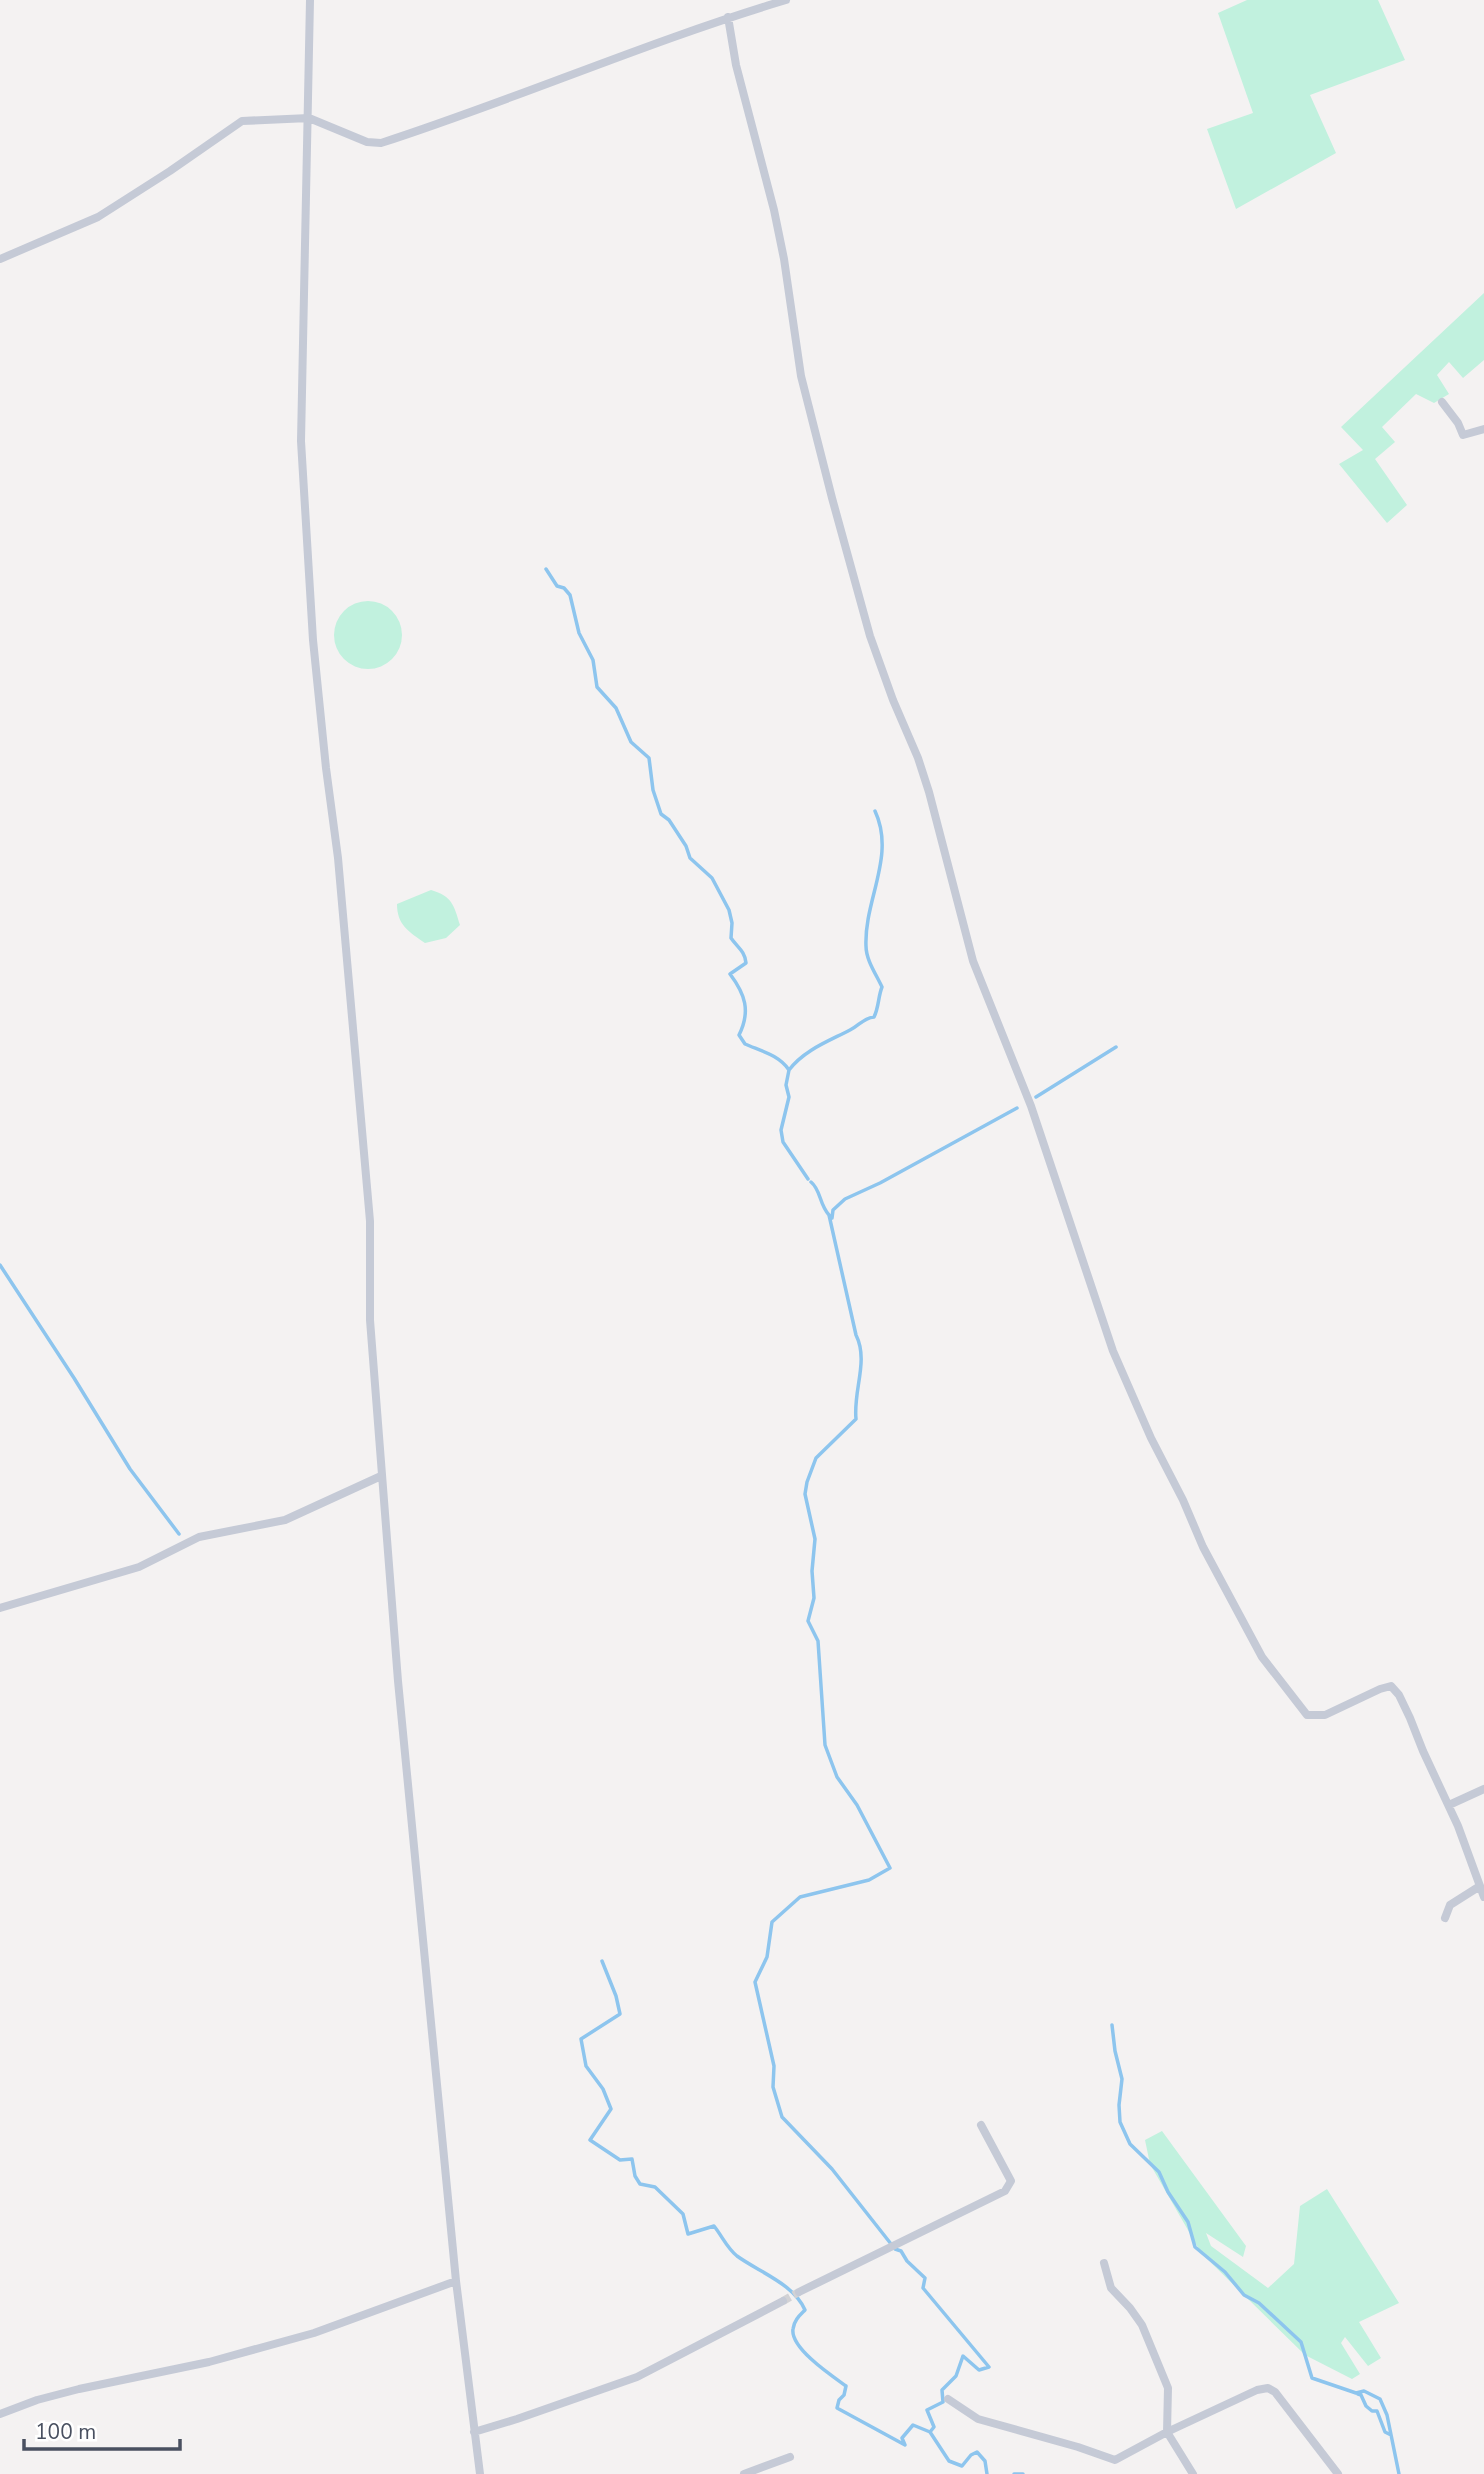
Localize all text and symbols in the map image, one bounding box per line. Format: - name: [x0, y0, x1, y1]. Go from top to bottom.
- scale bar: [24, 2408, 180, 2452]
- text: 100 m: [35, 2418, 96, 2446]

